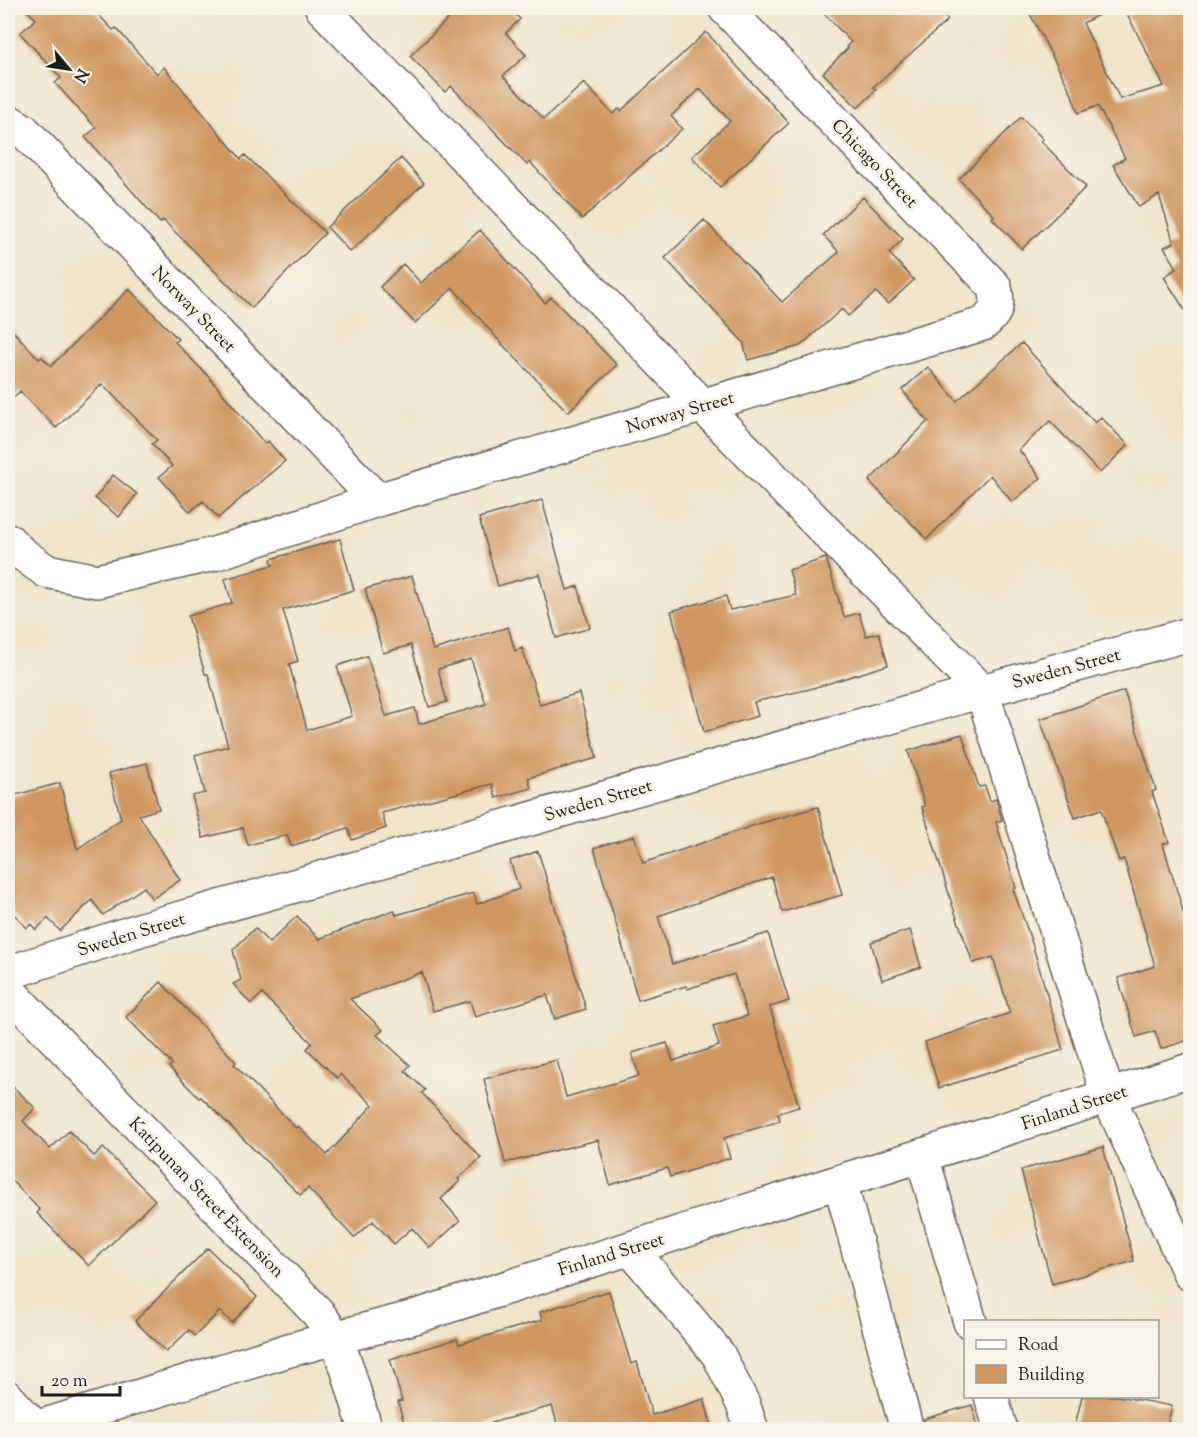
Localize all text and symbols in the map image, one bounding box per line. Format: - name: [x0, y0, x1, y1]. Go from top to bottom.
- north arrow: [39, 39, 99, 99]
- text: N: [67, 64, 93, 86]
- street label: Chicago Street: [824, 114, 923, 215]
- street label: Norway Street: [144, 261, 241, 360]
- street label: Norway Street: [623, 386, 738, 442]
- street label: Sweden Street: [1009, 643, 1124, 697]
- street label: Sweden Street: [541, 774, 656, 830]
- street label: Sweden Street: [75, 907, 189, 965]
- street label: Finland Street: [1018, 1080, 1131, 1138]
- street label: Katipunan Street Extension: [122, 1112, 290, 1285]
- street label: Finland Street: [555, 1227, 668, 1284]
- legend: [964, 1320, 1159, 1398]
- text: Road: [1018, 1333, 1058, 1359]
- scale bar: [42, 1359, 120, 1397]
- text: Building: [1018, 1363, 1084, 1389]
- text: 20 m: [51, 1369, 88, 1395]

